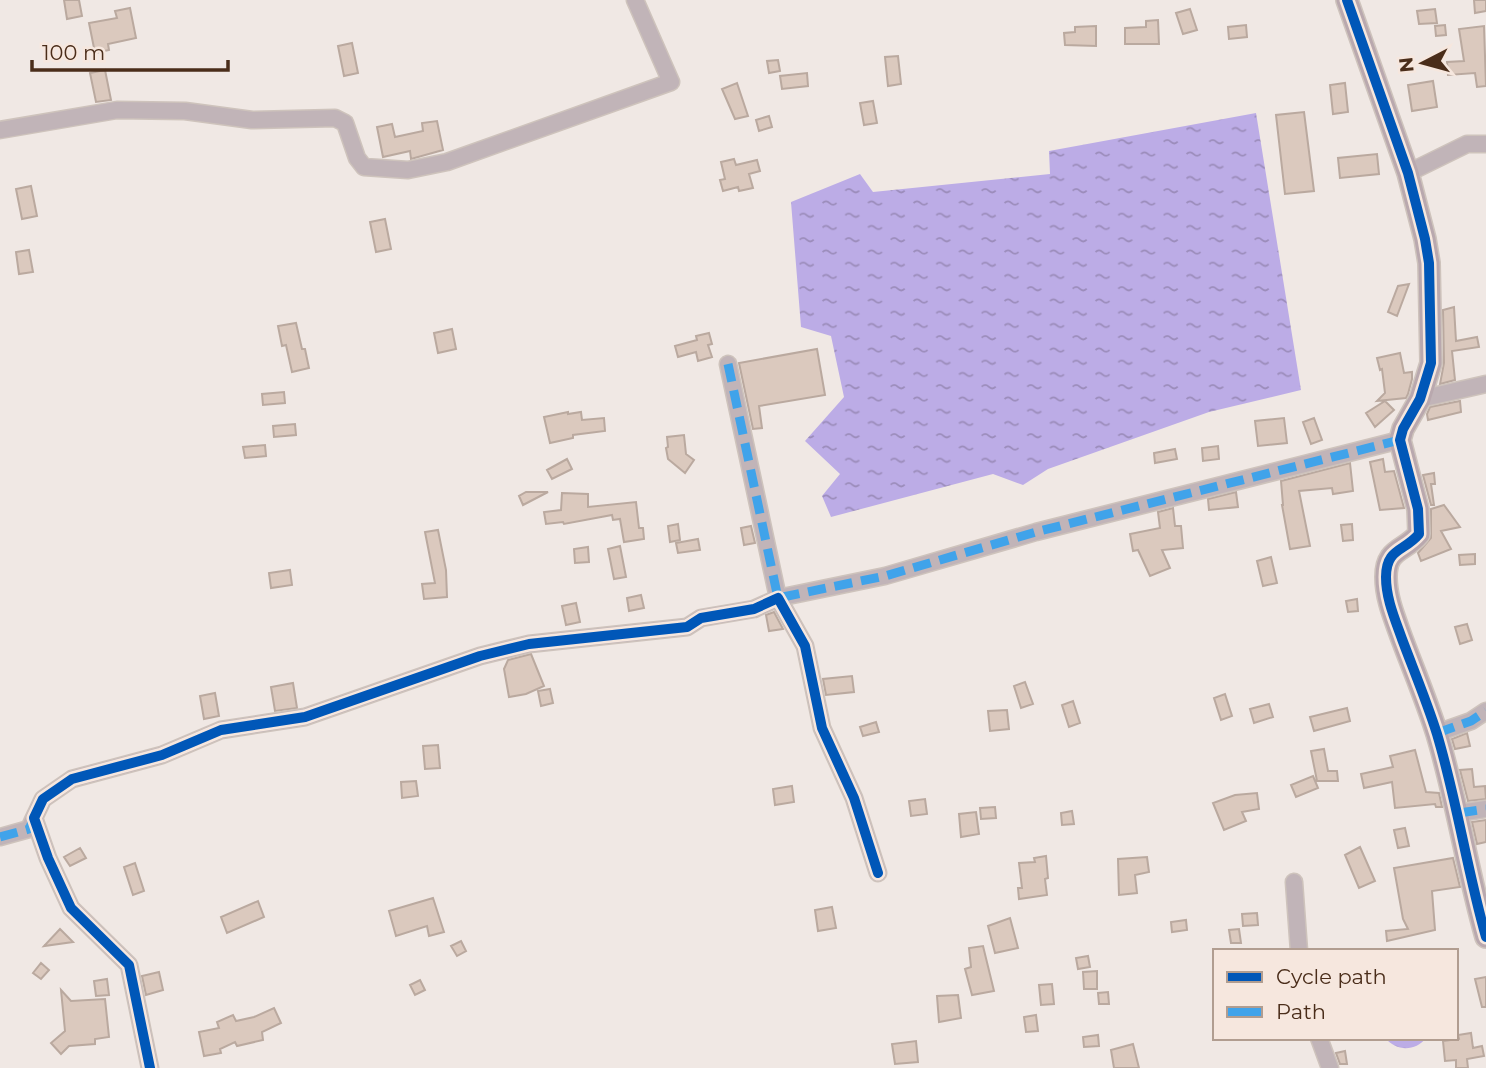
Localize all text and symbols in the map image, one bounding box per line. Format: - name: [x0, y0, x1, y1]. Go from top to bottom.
- scale bar: [32, 28, 228, 72]
- north arrow: [1388, 28, 1458, 98]
- text: 100 m: [42, 40, 105, 65]
- text: N: [1394, 56, 1419, 74]
- legend: [1213, 949, 1458, 1040]
- text: Cycle path: [1276, 964, 1387, 989]
- text: Path: [1276, 999, 1326, 1024]

